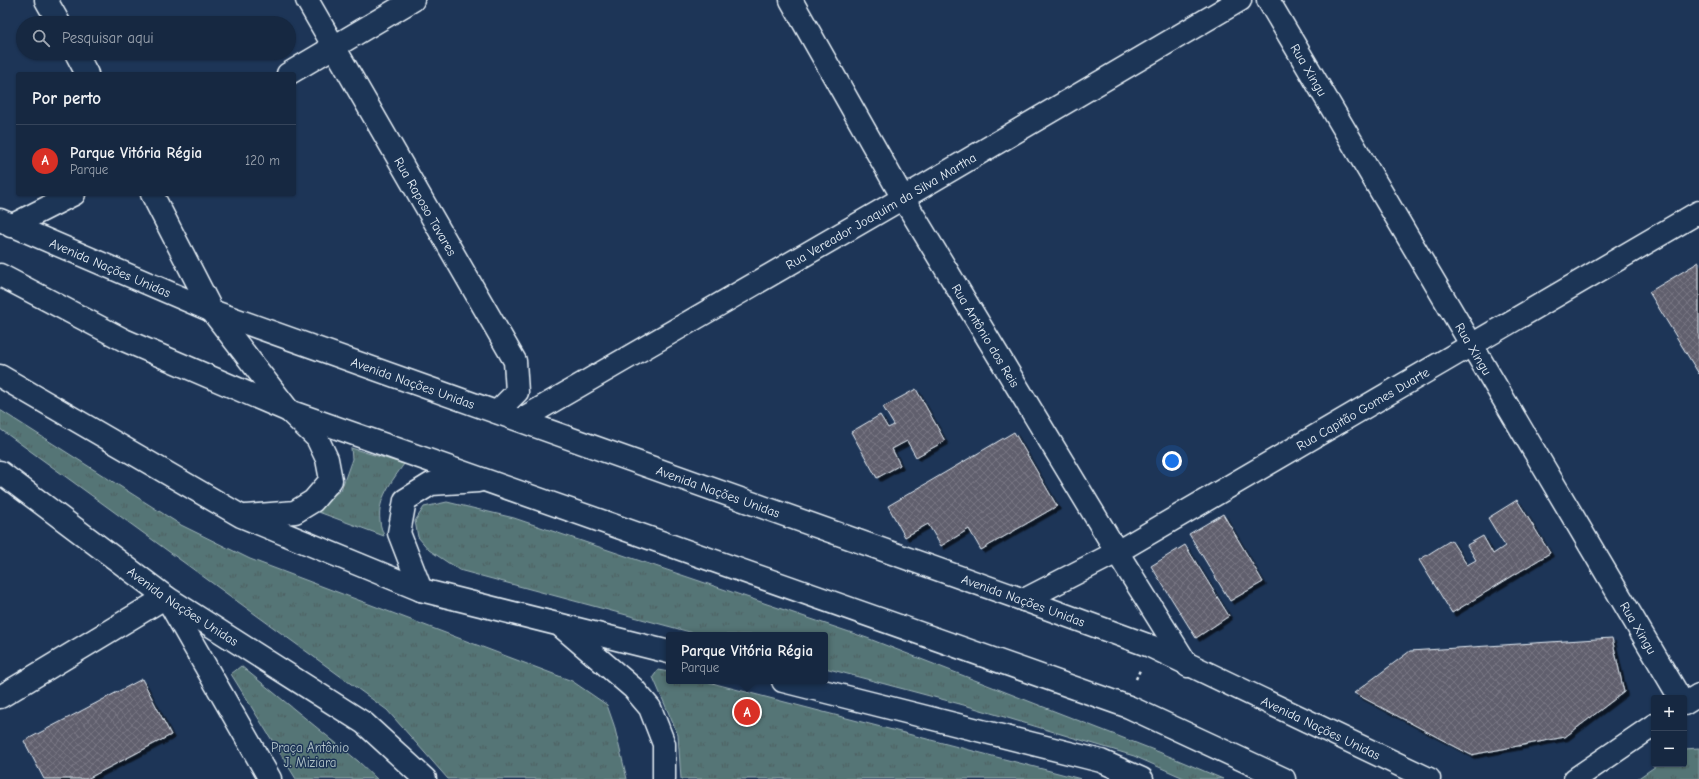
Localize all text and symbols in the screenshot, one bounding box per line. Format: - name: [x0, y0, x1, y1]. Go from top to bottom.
- search box: [16, 16, 296, 60]
- icon: search: [30, 27, 52, 49]
- text: Pesquisar aqui: [62, 29, 154, 47]
- street label: Rua Xingu: [1288, 41, 1330, 99]
- text: Por perto: [32, 89, 101, 108]
- text: Parque Vitória Régia: [70, 144, 202, 162]
- street label: Rua Vereador Joaquim da Silva Martha: [783, 149, 979, 272]
- text: A: [41, 153, 49, 168]
- text: 120 m: [245, 153, 280, 168]
- street label: Rua Raposo Tavares: [392, 154, 460, 258]
- text: Parque: [70, 162, 108, 177]
- street label: Avenida Nações Unidas: [47, 235, 173, 300]
- street label: Rua Antônio dos Reis: [949, 281, 1023, 390]
- street label: Rua Xingu: [1453, 320, 1495, 378]
- street label: Avenida Nações Unidas: [349, 354, 477, 411]
- street label: Rua Capitão Gomes Duarte: [1293, 364, 1432, 453]
- your location: [1162, 451, 1182, 471]
- street label: Avenida Nações Unidas: [654, 462, 782, 520]
- street label: Avenida Nações Unidas: [125, 563, 241, 649]
- street label: Avenida Nações Unidas: [960, 571, 1087, 629]
- street label: Rua Xingu: [1617, 599, 1660, 657]
- popup: [666, 632, 828, 684]
- text: Parque Vitória Régia: [681, 642, 813, 660]
- text: Parque: [681, 660, 719, 675]
- street label: Avenida Nações Unidas: [1259, 693, 1383, 762]
- map controls: [1651, 695, 1687, 767]
- button: +: [1651, 695, 1687, 731]
- pin: A: [734, 697, 760, 727]
- button: −: [1651, 731, 1687, 767]
- park label: Praça Antônio J. Miziara: [271, 740, 349, 770]

